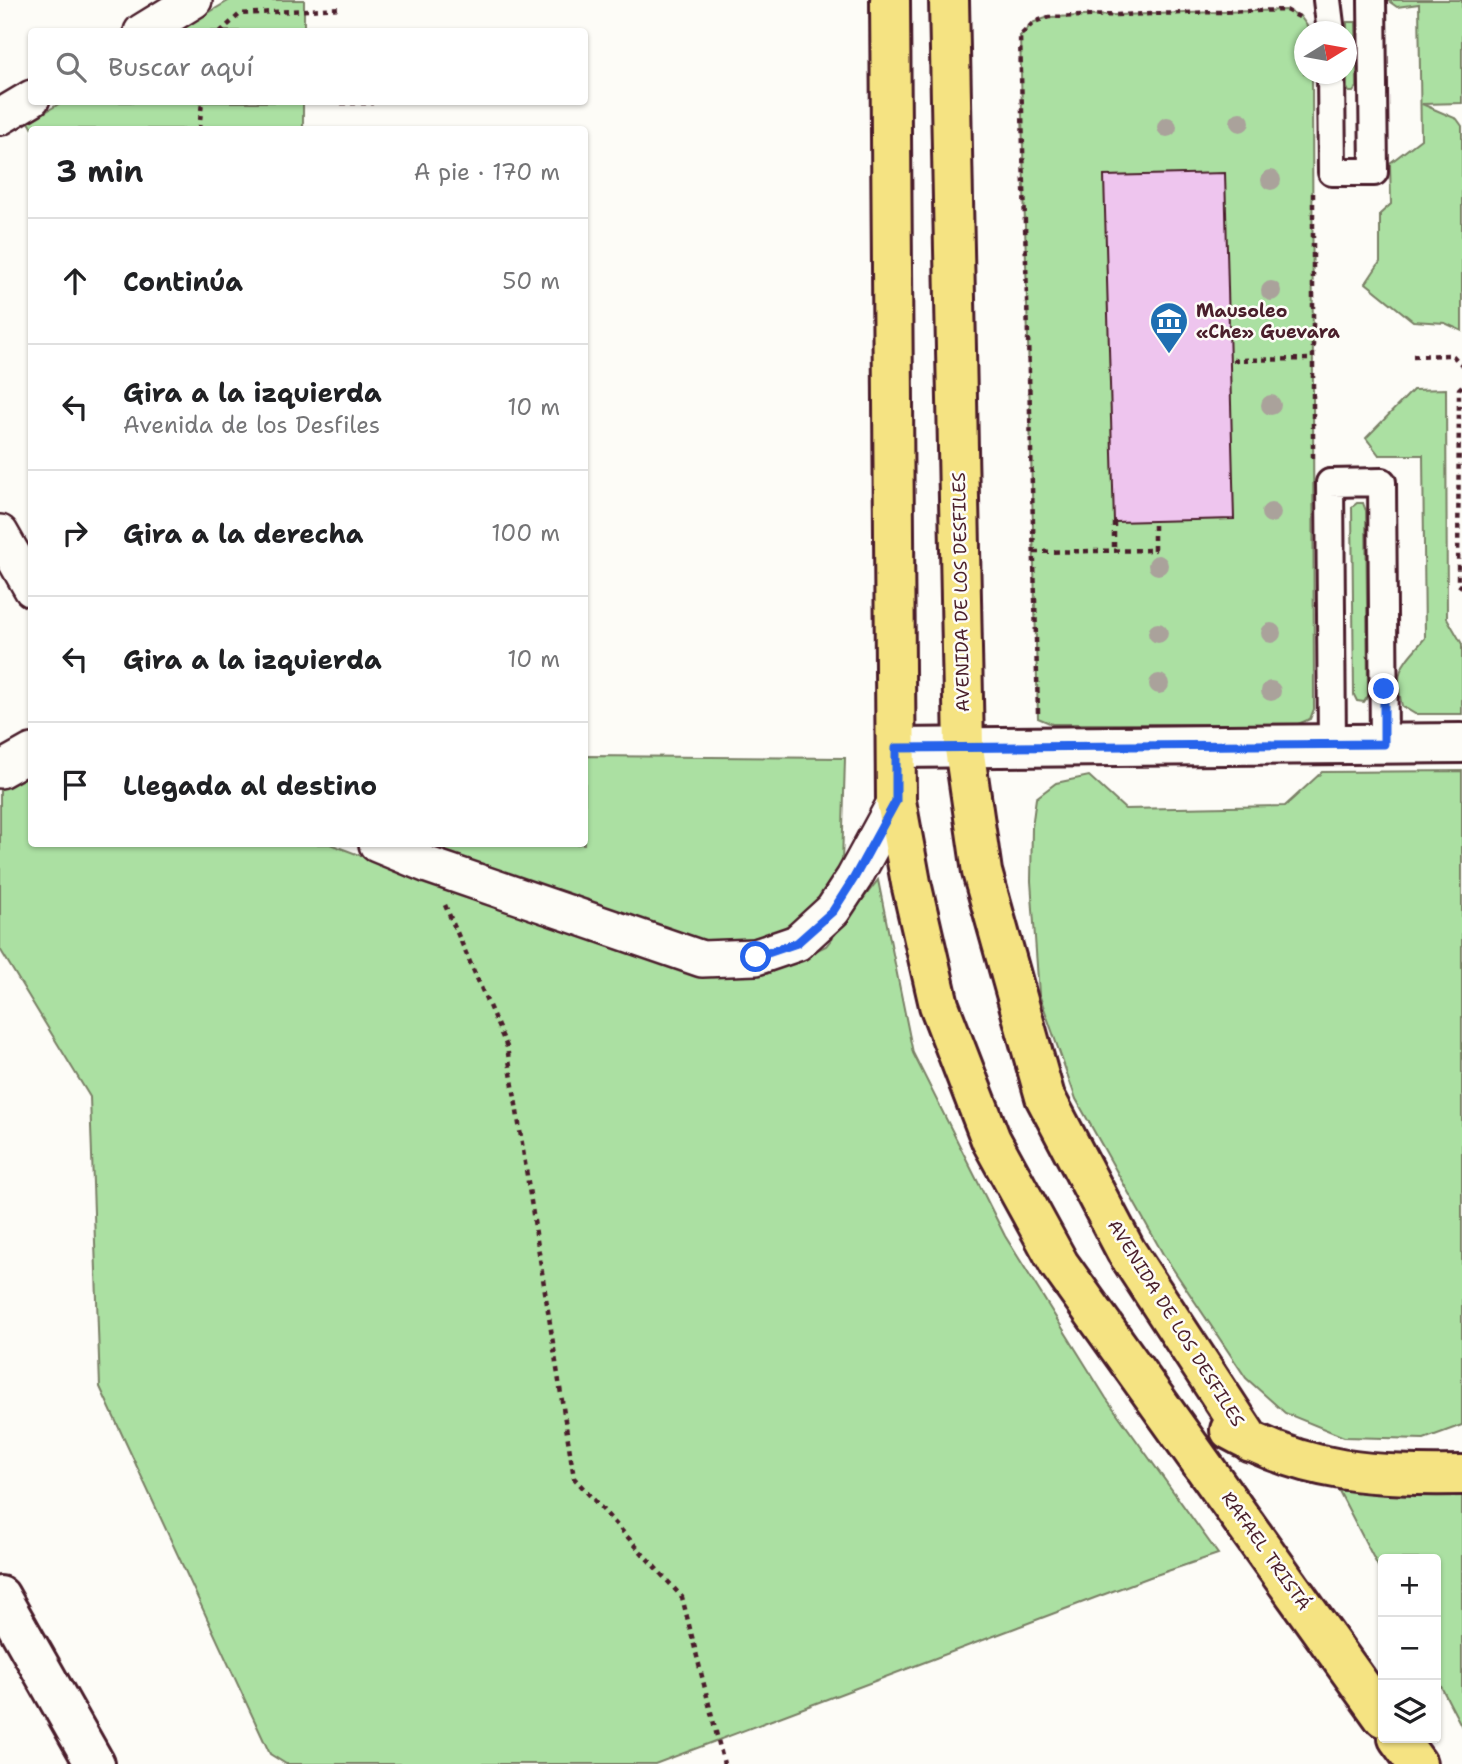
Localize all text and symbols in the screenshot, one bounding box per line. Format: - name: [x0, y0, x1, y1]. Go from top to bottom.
- north arrow: [1294, 21, 1357, 84]
- search box: [28, 28, 588, 105]
- icon: search: [52, 48, 90, 86]
- text: Buscar aquí: [108, 49, 254, 84]
- text: 3 min: [56, 151, 143, 192]
- text: A pie · 170 m: [414, 157, 560, 187]
- icon: ahead: [56, 262, 94, 300]
- text: Continúa: [123, 264, 243, 299]
- text: 50 m: [502, 266, 560, 296]
- place label: Mausoleo «Che» Guevara: [1196, 299, 1340, 344]
- museum icon: Mausoleo «Che» Guevara: [1148, 300, 1190, 355]
- text: Gira a la izquierda: [123, 375, 382, 410]
- icon: left: [56, 388, 94, 426]
- text: 10 m: [507, 392, 560, 422]
- text: Avenida de los Desfiles: [123, 410, 380, 440]
- street label: AVENIDA DE LOS DESFILES: [947, 472, 975, 712]
- icon: right: [56, 514, 94, 552]
- text: Gira a la derecha: [123, 516, 364, 551]
- text: 100 m: [491, 518, 560, 548]
- icon: left: [56, 640, 94, 678]
- text: Gira a la izquierda: [123, 642, 382, 677]
- text: 10 m: [507, 644, 560, 674]
- route end: [1368, 673, 1399, 704]
- icon: arrive: [56, 766, 94, 804]
- text: Llegada al destino: [123, 768, 377, 803]
- route start: [740, 941, 771, 972]
- street label: AVENIDA DE LOS DESFILES: [1102, 1215, 1250, 1431]
- street label: RAFAEL TRISTÁ: [1216, 1487, 1316, 1615]
- map controls: [1378, 1554, 1441, 1743]
- button: +: [1378, 1554, 1441, 1617]
- button: −: [1378, 1617, 1441, 1680]
- button: layers: [1378, 1680, 1441, 1743]

